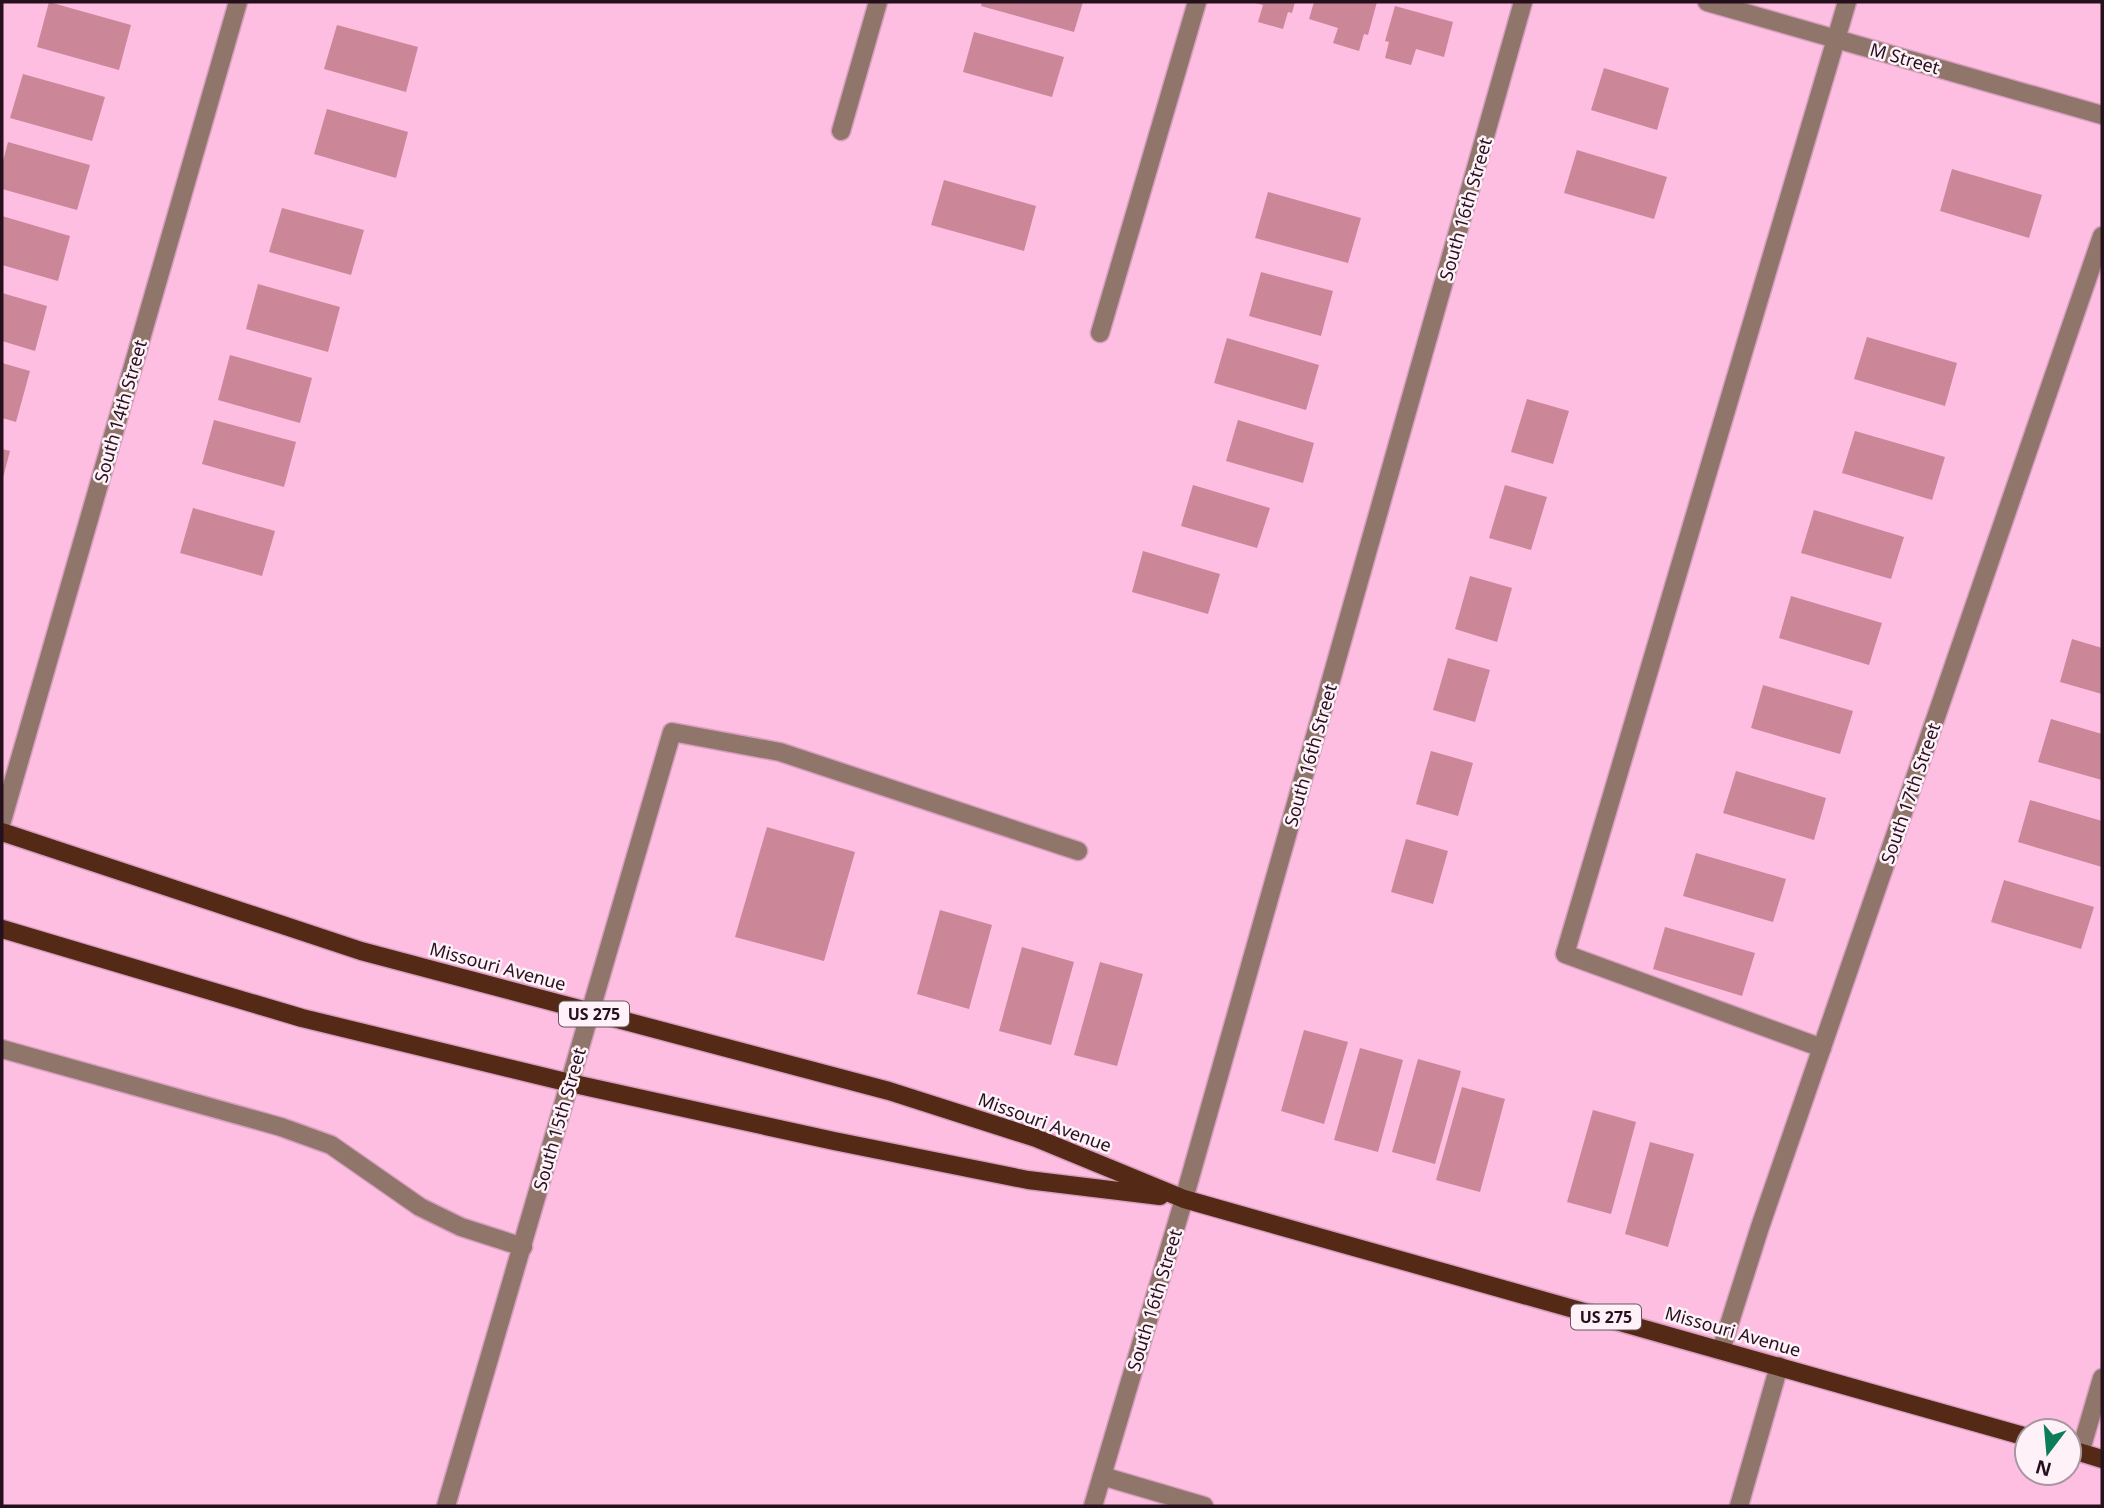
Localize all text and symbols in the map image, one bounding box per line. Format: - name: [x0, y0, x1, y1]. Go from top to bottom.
- street label: M Street: [1867, 37, 1943, 79]
- street label: South 16th Street: [1433, 134, 1497, 283]
- street label: South 14th Street: [88, 336, 152, 485]
- street label: South 16th Street: [1278, 680, 1342, 829]
- street label: South 17th Street: [1875, 719, 1945, 867]
- street label: Missouri Avenue: [427, 936, 569, 996]
- road number: US 275: [559, 1002, 629, 1026]
- street label: South 15th Street: [527, 1044, 591, 1193]
- street label: Missouri Avenue: [975, 1087, 1115, 1157]
- street label: South 16th Street: [1121, 1226, 1187, 1374]
- street label: Missouri Avenue: [1662, 1300, 1804, 1362]
- road number: US 275: [1571, 1304, 1641, 1330]
- north arrow: [2013, 1417, 2083, 1487]
- text: N: [2032, 1454, 2054, 1483]

